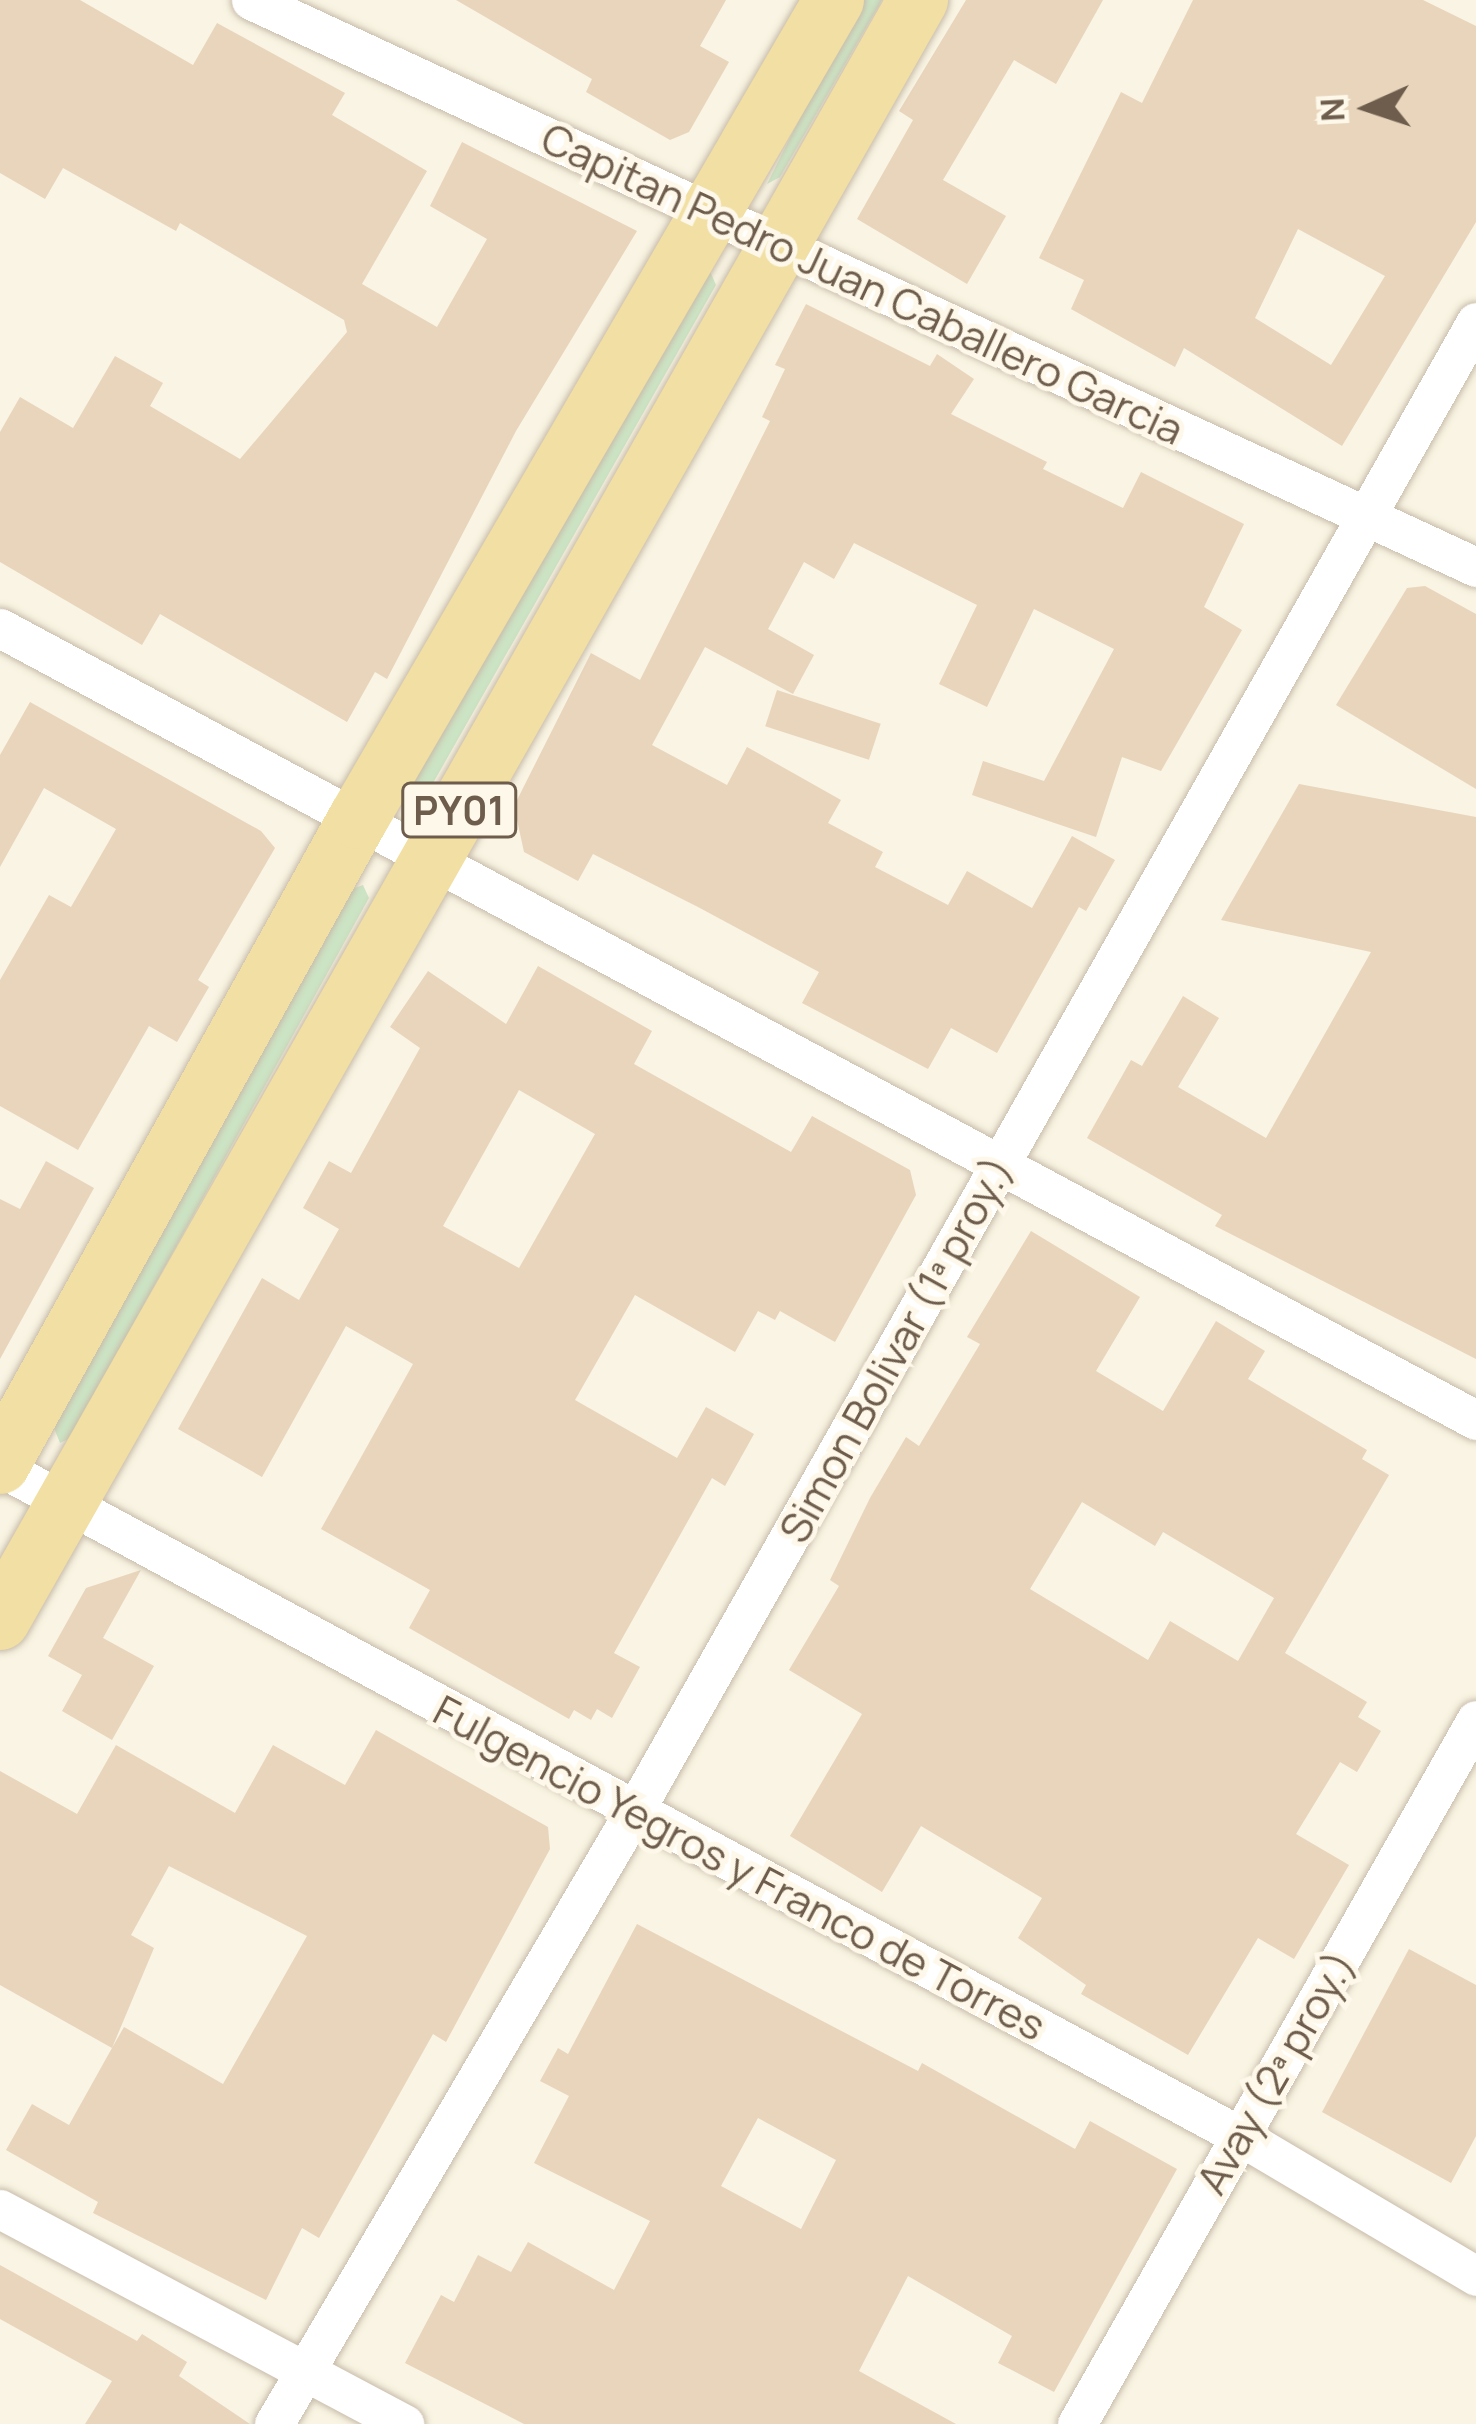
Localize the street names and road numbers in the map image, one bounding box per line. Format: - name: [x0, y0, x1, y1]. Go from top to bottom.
- street label: Capitan Pedro Juan Caballero Garcia: [534, 112, 1192, 454]
- road number: PY01: [399, 777, 519, 843]
- street label: Simon Bolivar (1ª proy.): [768, 1147, 1022, 1551]
- street label: Fulgencio Yegros y Franco de Torres: [426, 1684, 1054, 2050]
- street label: Avay (2ª proy.): [1185, 1942, 1365, 2202]

